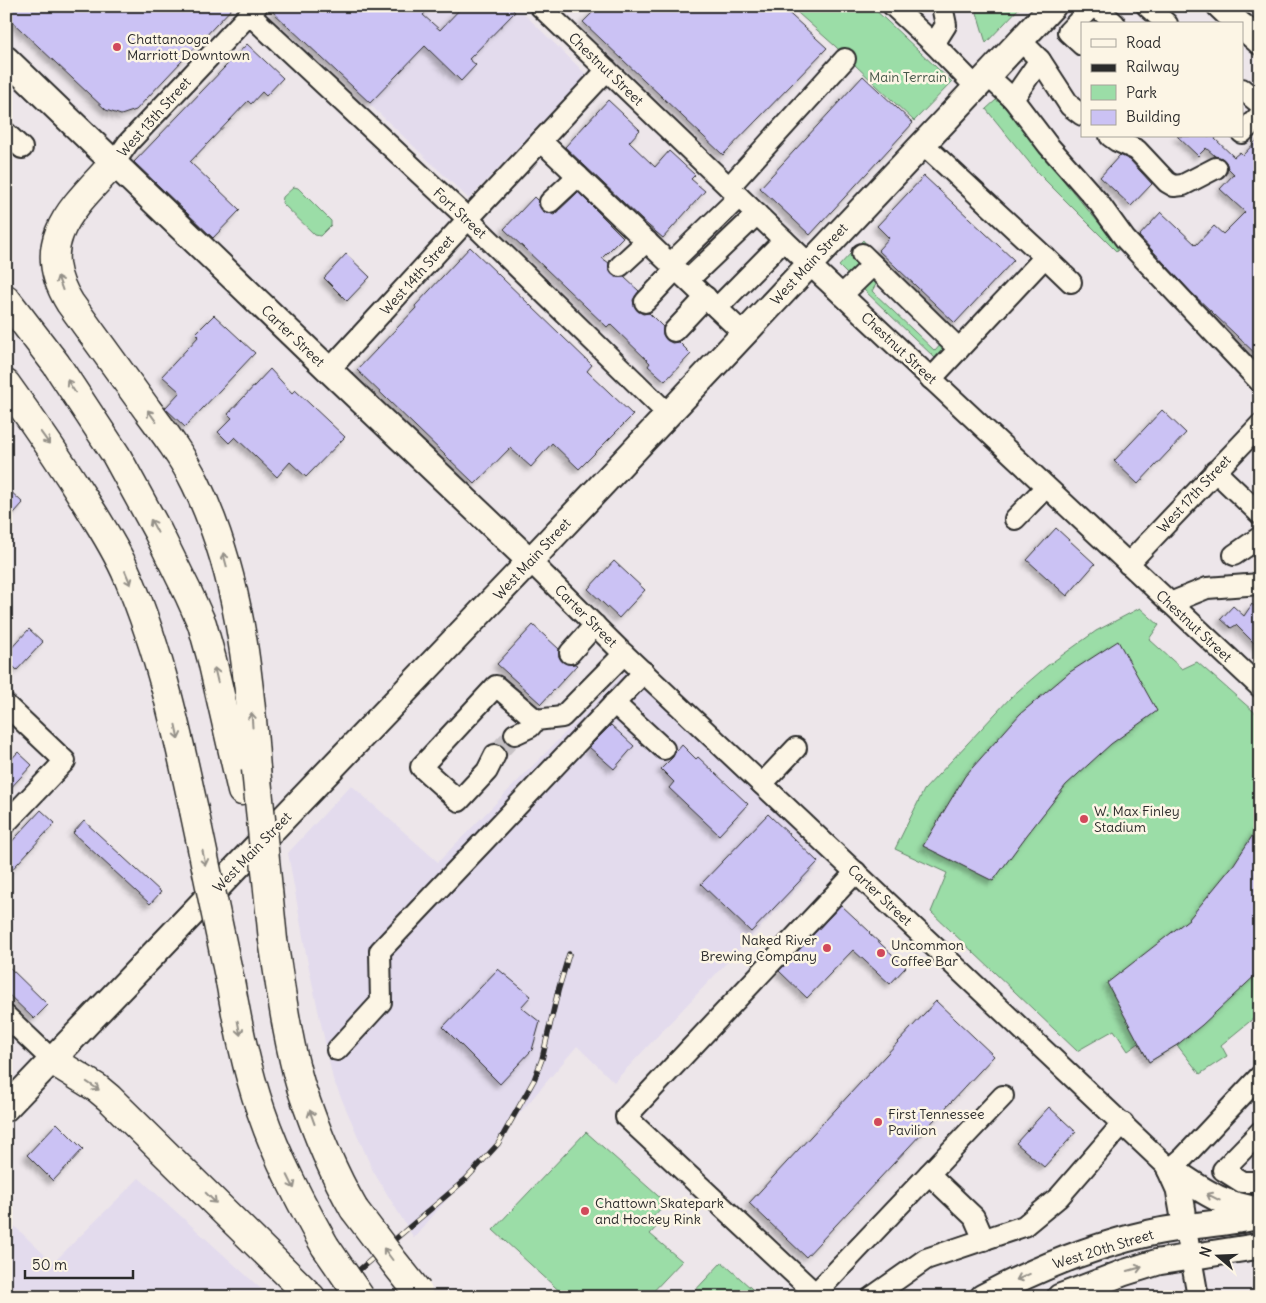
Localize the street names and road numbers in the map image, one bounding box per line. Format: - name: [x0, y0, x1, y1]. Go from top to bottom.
- street label: Chestnut Street: [565, 29, 648, 110]
- street label: West 13th Street: [113, 73, 195, 161]
- street label: Fort Street: [430, 184, 491, 242]
- street label: West Main Street: [766, 219, 852, 309]
- street label: West 14th Street: [376, 231, 458, 319]
- street label: Carter Street: [257, 301, 329, 371]
- street label: Chestnut Street: [857, 308, 941, 388]
- street label: West 17th Street: [1153, 451, 1235, 537]
- street label: West Main Street: [489, 514, 575, 604]
- street label: Carter Street: [551, 581, 621, 651]
- street label: Chestnut Street: [1152, 586, 1236, 666]
- street label: West Main Street: [209, 808, 295, 896]
- street label: Carter Street: [844, 861, 916, 930]
- street label: West 20th Street: [1050, 1225, 1156, 1273]

